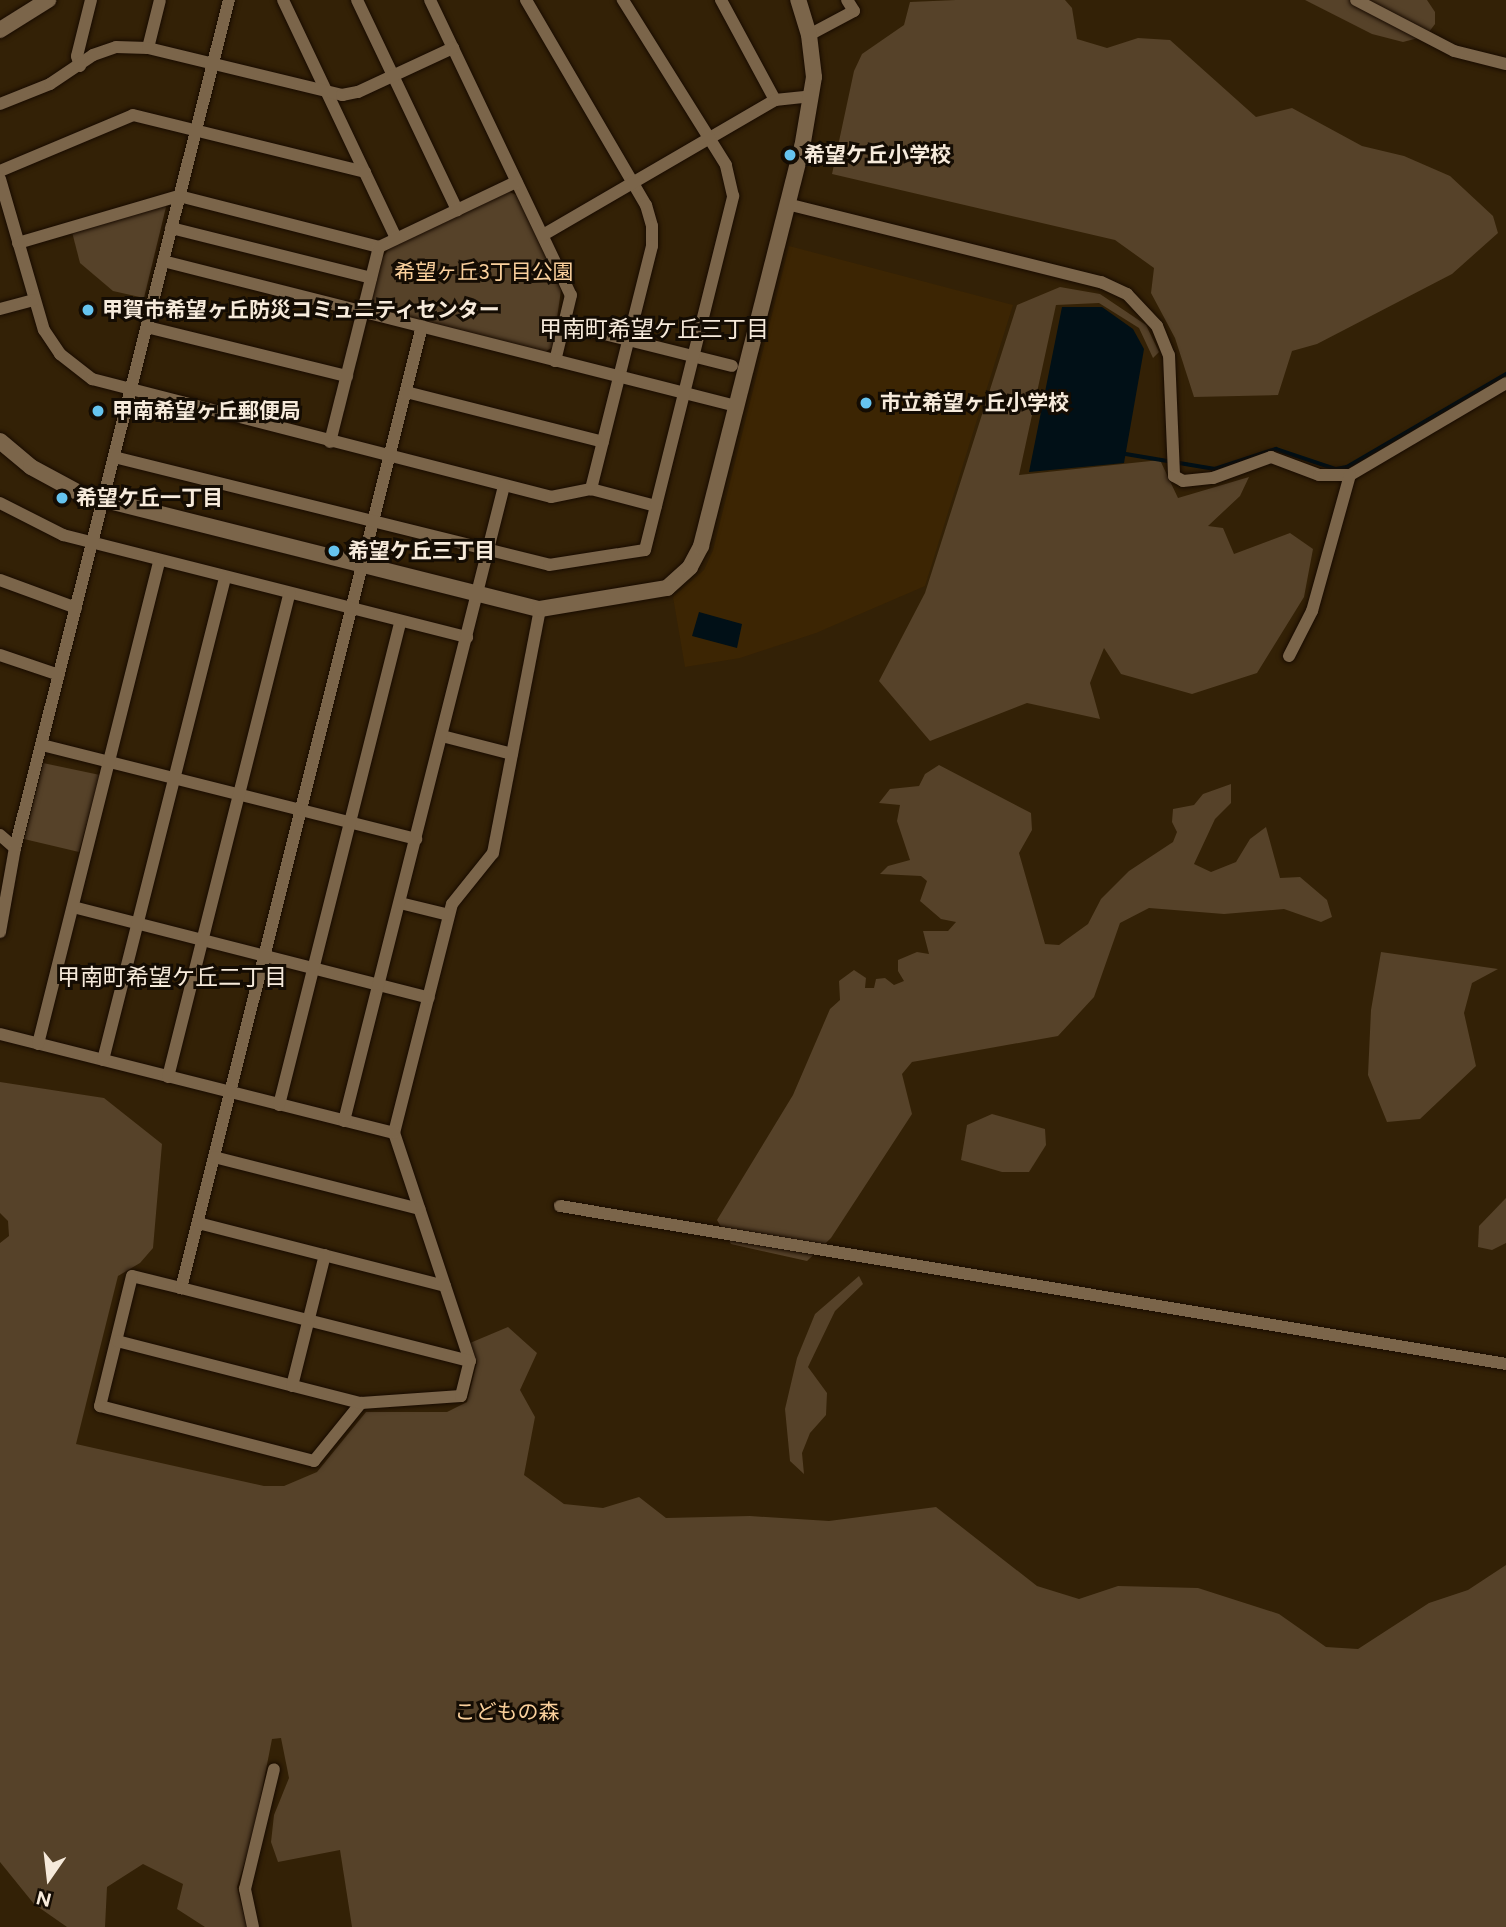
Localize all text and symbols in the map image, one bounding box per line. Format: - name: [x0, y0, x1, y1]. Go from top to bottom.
- place label: 希望ケ丘小学校: [804, 142, 951, 168]
- marker: 希望ケ丘小学校: [782, 147, 798, 163]
- park label: 希望ヶ丘3丁目公園: [394, 259, 574, 285]
- place label: 甲賀市希望ヶ丘防災コミュニティセンター: [102, 297, 501, 323]
- marker: 甲賀市希望ヶ丘防災コミュニティセンター: [80, 302, 96, 318]
- district label: 甲南町希望ケ丘三丁目: [539, 315, 769, 343]
- place label: 市立希望ヶ丘小学校: [880, 390, 1069, 416]
- marker: 市立希望ヶ丘小学校: [858, 395, 874, 411]
- place label: 甲南希望ヶ丘郵便局: [112, 398, 301, 424]
- marker: 甲南希望ヶ丘郵便局: [90, 403, 106, 419]
- place label: 希望ケ丘一丁目: [76, 485, 223, 511]
- marker: 希望ケ丘一丁目: [54, 490, 70, 506]
- place label: 希望ケ丘三丁目: [348, 538, 495, 564]
- marker: 希望ケ丘三丁目: [326, 543, 342, 559]
- district label: 甲南町希望ケ丘二丁目: [57, 963, 287, 991]
- park label: こどもの森: [455, 1699, 559, 1725]
- north arrow: [14, 1843, 84, 1913]
- text: N: [34, 1886, 54, 1912]

